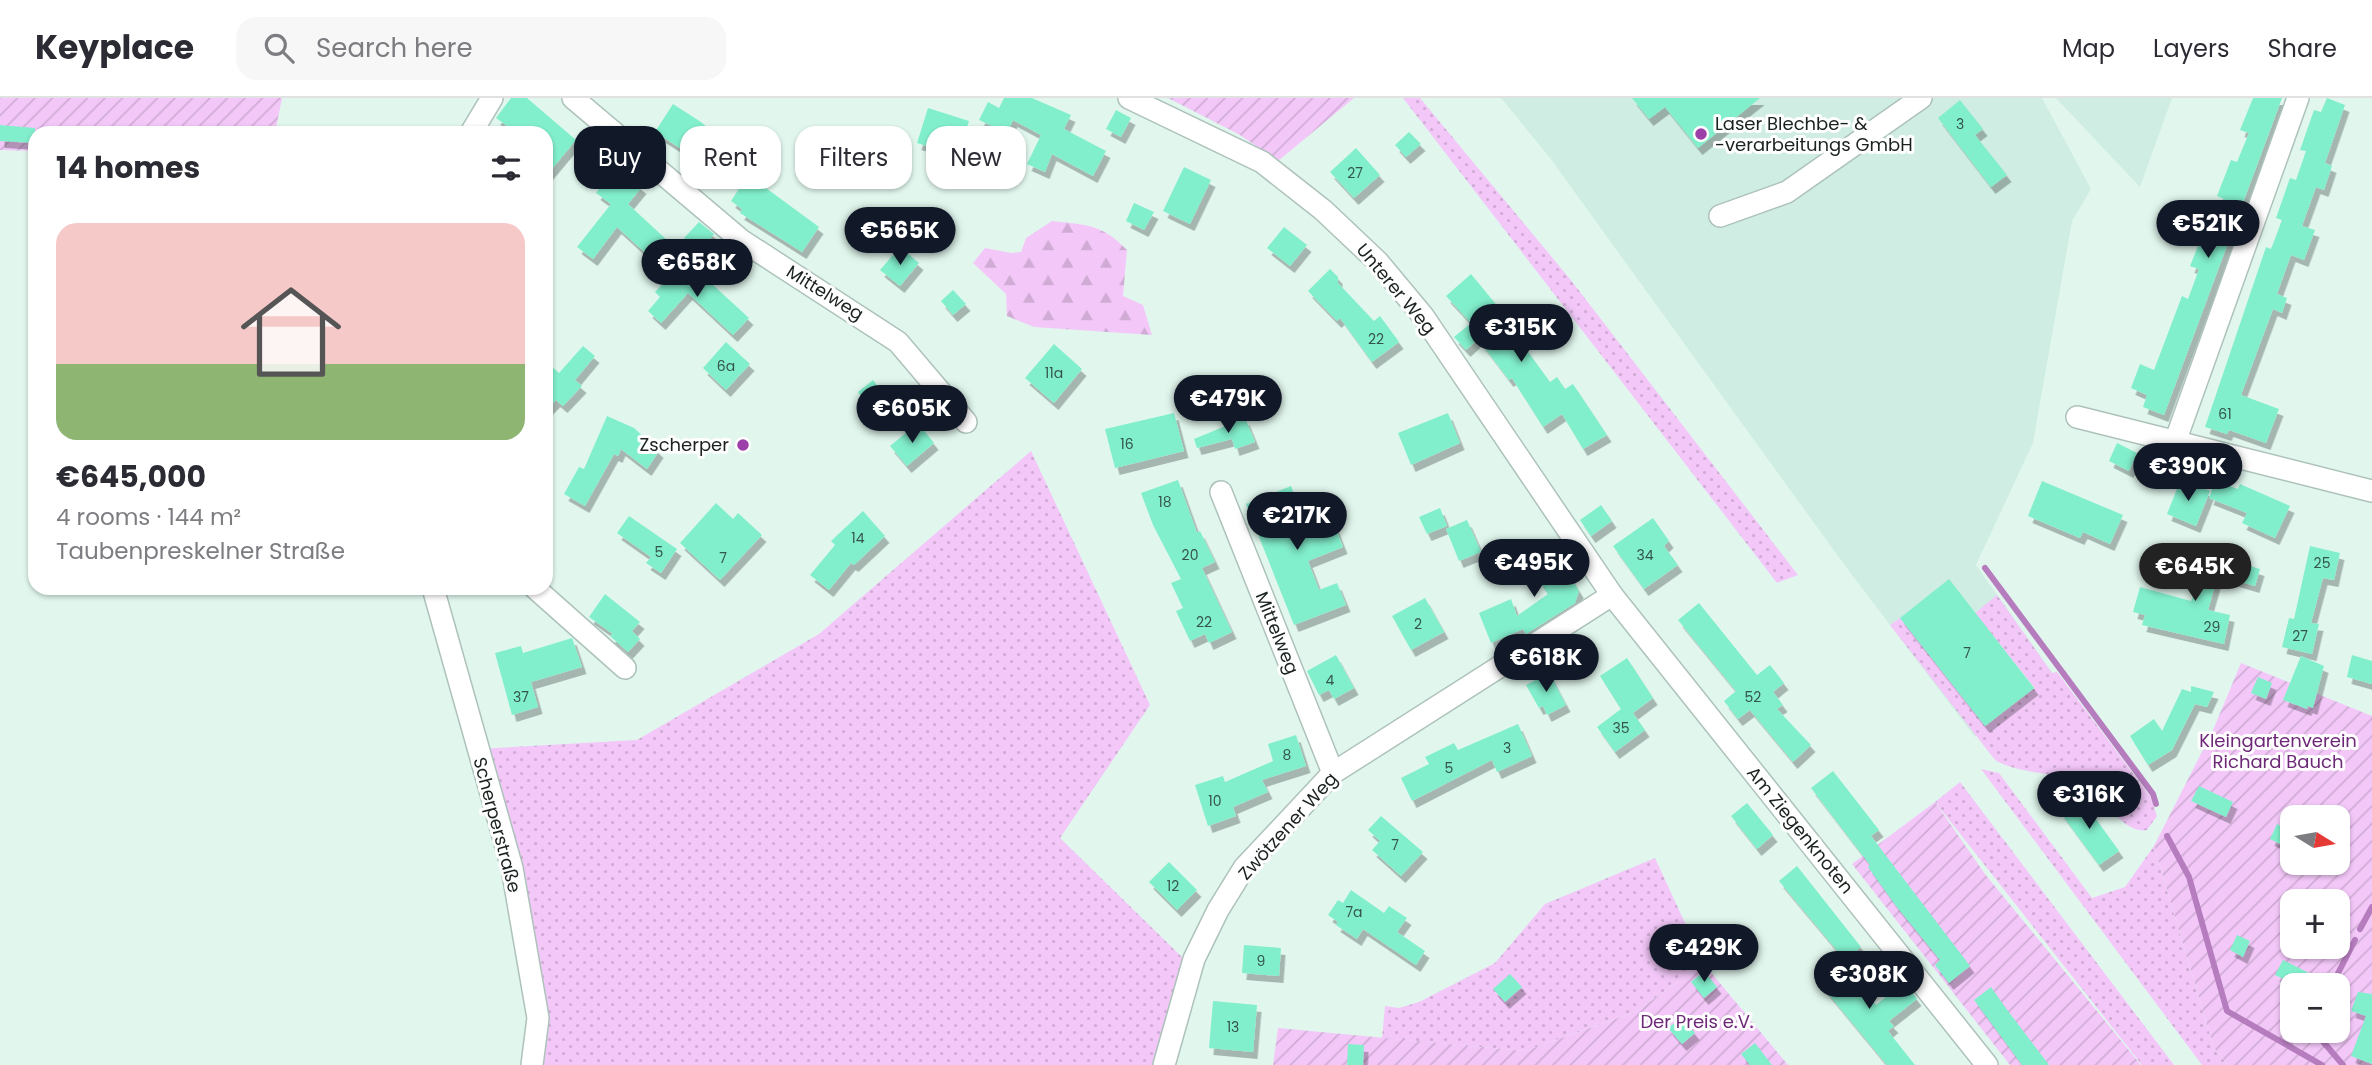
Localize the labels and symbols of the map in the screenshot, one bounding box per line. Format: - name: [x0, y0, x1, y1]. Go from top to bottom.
- place label: Laser Blechbe- & -verarbeitungs GmbH: [1715, 111, 1913, 157]
- house number: 3: [1956, 114, 1964, 134]
- marker: Laser Blechbe- & -verarbeitungs GmbH: [1693, 126, 1709, 142]
- house number: 27: [1347, 163, 1363, 183]
- pin: €521K: [2159, 200, 2257, 260]
- pin: €565K: [851, 208, 949, 267]
- street label: Unterer Weg: [1351, 238, 1442, 339]
- pin: €658K: [648, 240, 746, 299]
- street label: Mittelweg: [782, 259, 869, 326]
- pin: €315K: [1472, 304, 1570, 364]
- house number: 22: [1368, 329, 1384, 349]
- house number: 6a: [717, 356, 735, 376]
- house number: 11a: [1045, 363, 1063, 383]
- pin: €479K: [1179, 376, 1277, 435]
- pin: €605K: [863, 386, 961, 445]
- house number: 61: [2218, 404, 2232, 424]
- place label: Zscherper: [640, 432, 729, 457]
- house number: 16: [1120, 434, 1134, 454]
- marker: Zscherper: [735, 437, 751, 453]
- pin: €390K: [2139, 444, 2237, 503]
- house number: 18: [1158, 492, 1172, 512]
- pin: €217K: [1248, 492, 1346, 552]
- house number: 14: [851, 528, 865, 548]
- pin: €495K: [1485, 540, 1583, 599]
- house number: 5: [655, 542, 663, 562]
- pin: €645K: [2146, 544, 2244, 603]
- house number: 20: [1182, 545, 1198, 565]
- house number: 34: [1636, 545, 1654, 565]
- house number: 7: [719, 548, 727, 568]
- house number: 25: [2314, 553, 2330, 573]
- street label: Mittelweg: [1250, 588, 1305, 678]
- house number: 22: [1196, 612, 1212, 632]
- house number: 2: [1414, 614, 1422, 634]
- house number: 29: [2204, 617, 2220, 637]
- house number: 27: [2292, 626, 2308, 646]
- pin: €618K: [1497, 634, 1595, 694]
- house number: 7: [1963, 643, 1971, 663]
- house number: 4: [1326, 670, 1335, 690]
- house number: 37: [513, 687, 529, 707]
- house number: 52: [1745, 687, 1761, 707]
- house number: 35: [1612, 718, 1630, 738]
- park label: Kleingartenverein Richard Bauch: [2199, 728, 2357, 774]
- house number: 3: [1503, 738, 1511, 758]
- house number: 8: [1283, 745, 1292, 765]
- street label: Scherperstraße: [467, 754, 528, 895]
- house number: 5: [1445, 758, 1453, 778]
- street label: Am Ziegenknoten: [1741, 761, 1860, 899]
- street label: Zwötzener Weg: [1232, 766, 1343, 885]
- pin: €316K: [2040, 772, 2138, 831]
- house number: 10: [1208, 791, 1222, 811]
- north arrow: [2280, 805, 2350, 875]
- house number: 7: [1391, 835, 1399, 855]
- house number: 12: [1167, 876, 1179, 896]
- house number: 7a: [1345, 902, 1363, 922]
- pin: €429K: [1655, 924, 1753, 984]
- house number: 9: [1257, 951, 1265, 971]
- pin: €308K: [1820, 951, 1918, 1011]
- park label: Der Preis e.V.: [1640, 1009, 1754, 1034]
- house number: 13: [1227, 1017, 1239, 1037]

